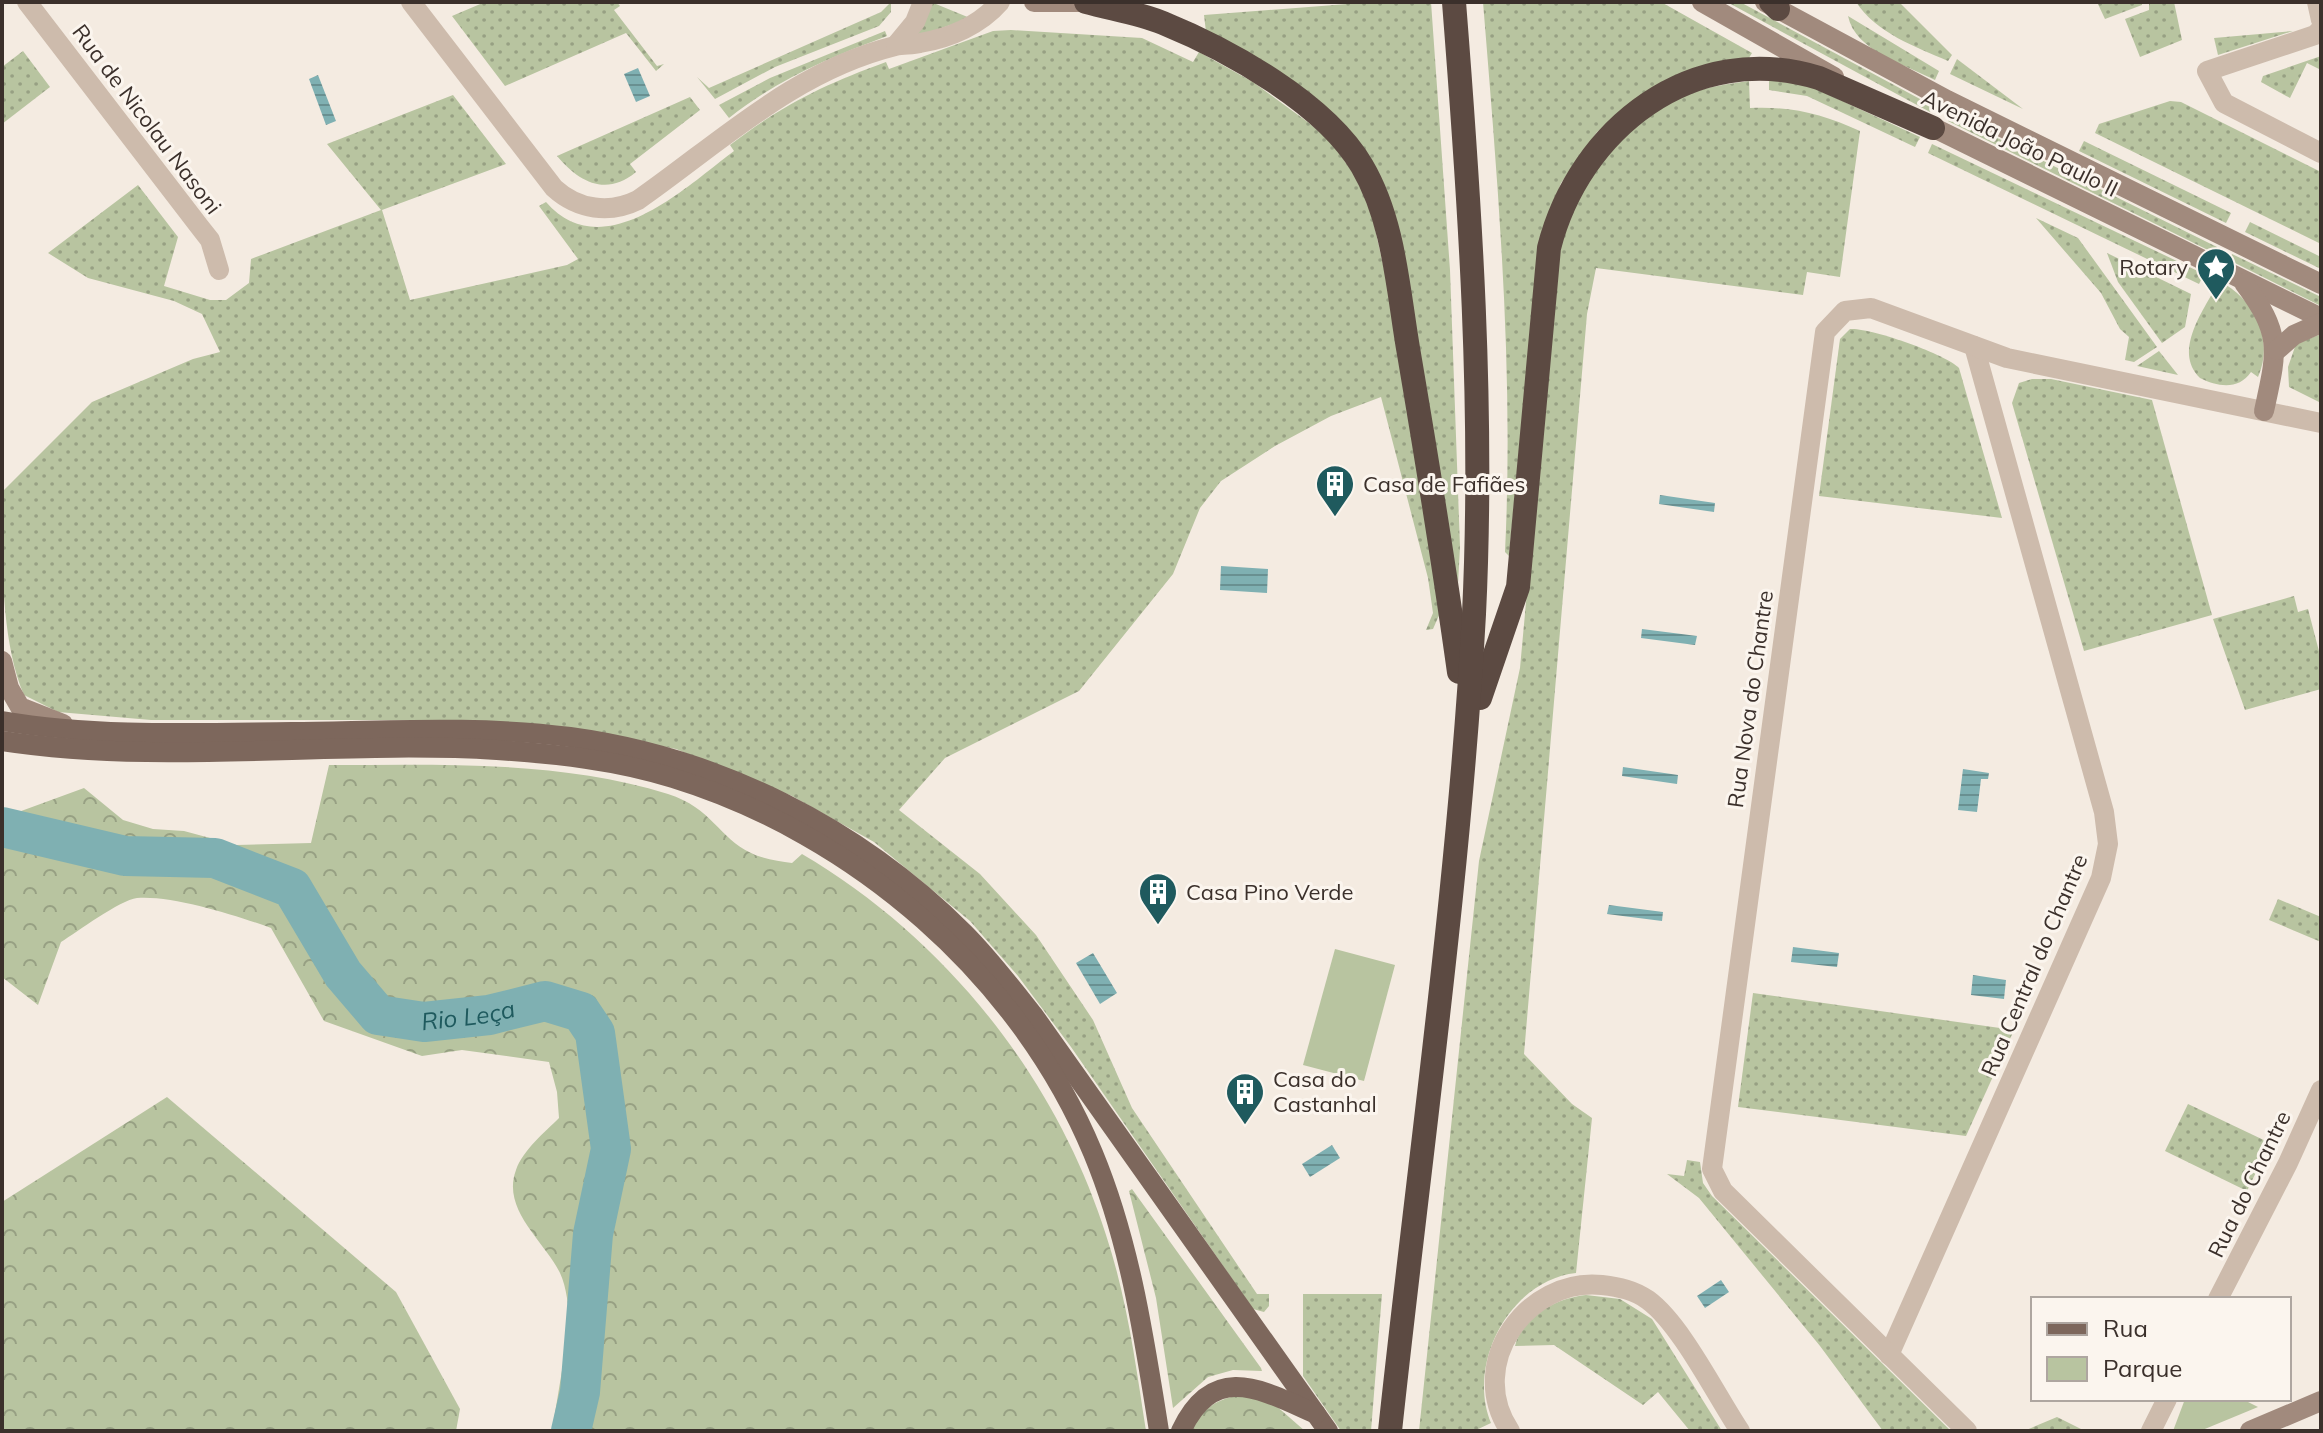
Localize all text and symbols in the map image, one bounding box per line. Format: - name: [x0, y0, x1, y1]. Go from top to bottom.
- street label: Rua de Nicolau Nasoni: [66, 18, 228, 220]
- street label: Avenida João Paulo II: [1917, 83, 2123, 203]
- place icon: Rotary: [2195, 246, 2237, 301]
- place label: Rotary: [2119, 253, 2188, 281]
- building icon: Casa de Fafiães: [1314, 463, 1356, 518]
- place label: Casa de Fafiães: [1363, 470, 1525, 498]
- street label: Rua Nova do Chantre: [1721, 589, 1779, 809]
- street label: Rua Central do Chantre: [1974, 850, 2094, 1080]
- building icon: Casa Pino Verde: [1137, 871, 1179, 926]
- place label: Casa Pino Verde: [1186, 878, 1354, 906]
- water label: Rio Leça: [420, 993, 518, 1036]
- place label: Casa do Castanhal: [1273, 1065, 1377, 1118]
- building icon: Casa do Castanhal: [1224, 1071, 1266, 1126]
- street label: Rua do Chantre: [2201, 1106, 2297, 1262]
- legend: [2031, 1297, 2291, 1401]
- text: Rua: [2103, 1313, 2148, 1343]
- text: Parque: [2103, 1353, 2182, 1383]

